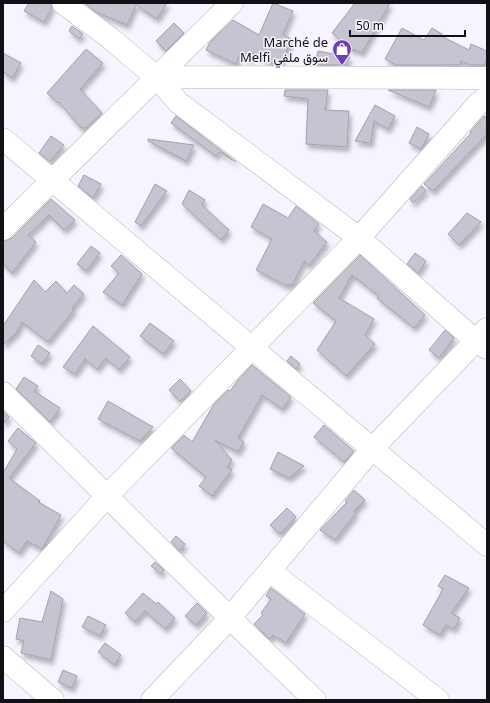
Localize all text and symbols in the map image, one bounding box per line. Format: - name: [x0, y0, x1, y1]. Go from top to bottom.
- scale bar: [350, 12, 465, 38]
- text: 50 m: [356, 17, 384, 34]
- place label: Marché de Melfi سوق ملفي: [240, 33, 328, 68]
- shop icon: Marché de Melfi سوق ملفي: [331, 38, 353, 66]

